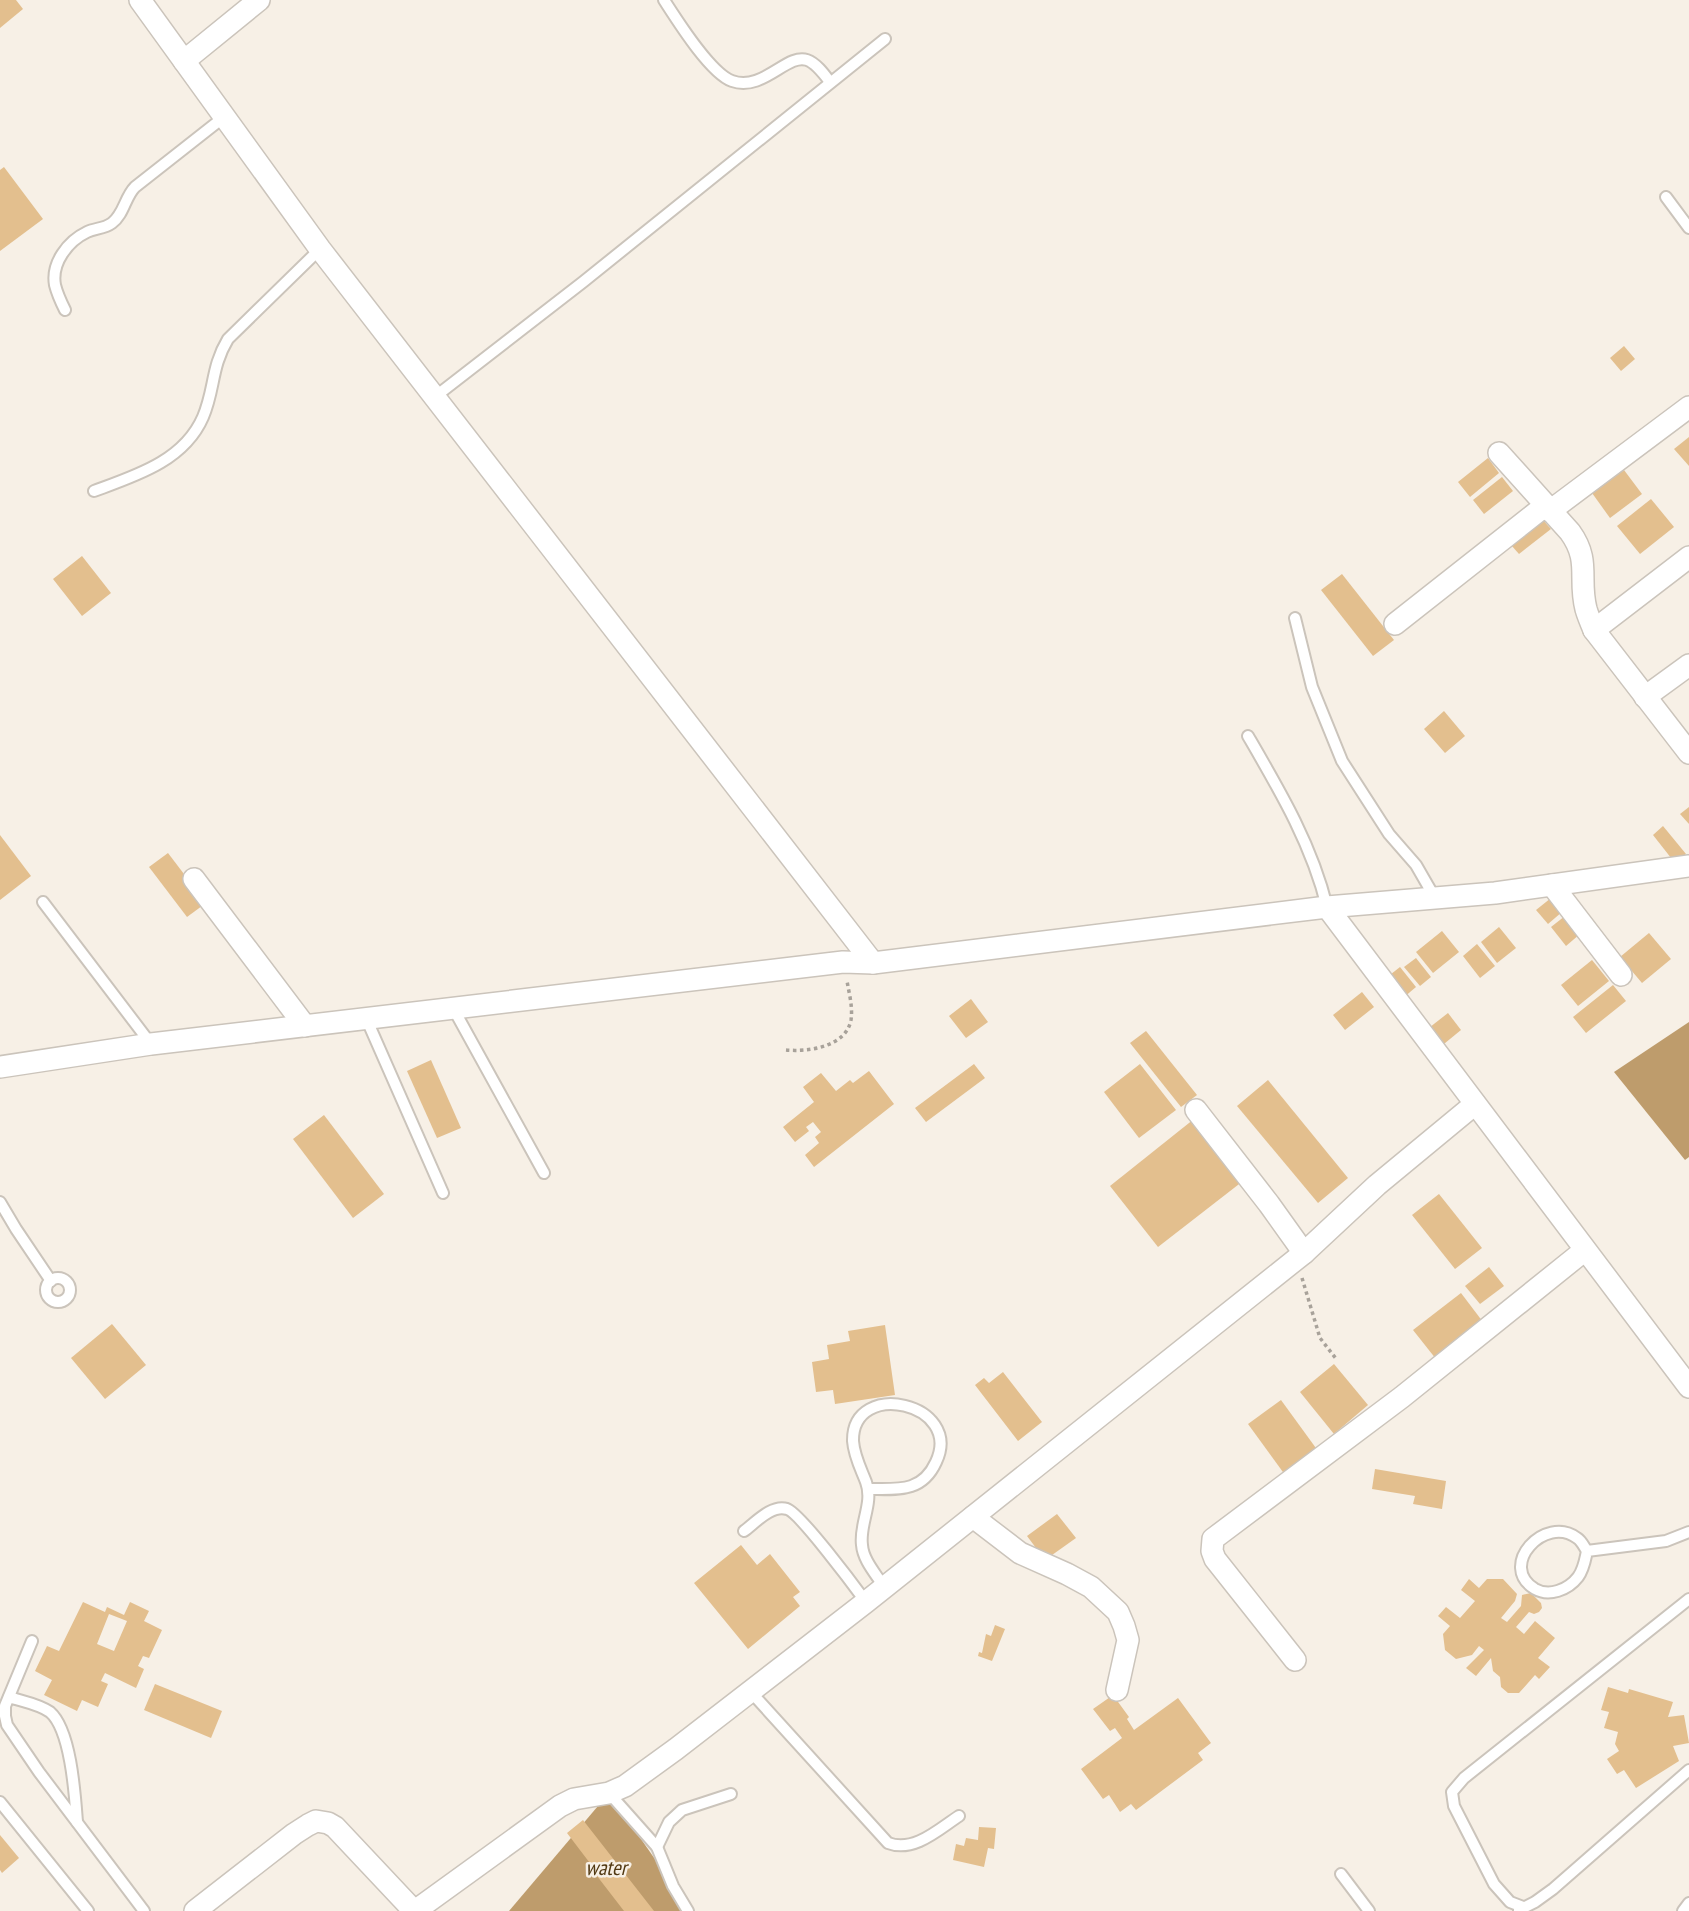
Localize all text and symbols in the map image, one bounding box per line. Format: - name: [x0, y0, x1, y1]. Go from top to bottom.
- water label: water: [586, 1854, 630, 1881]

